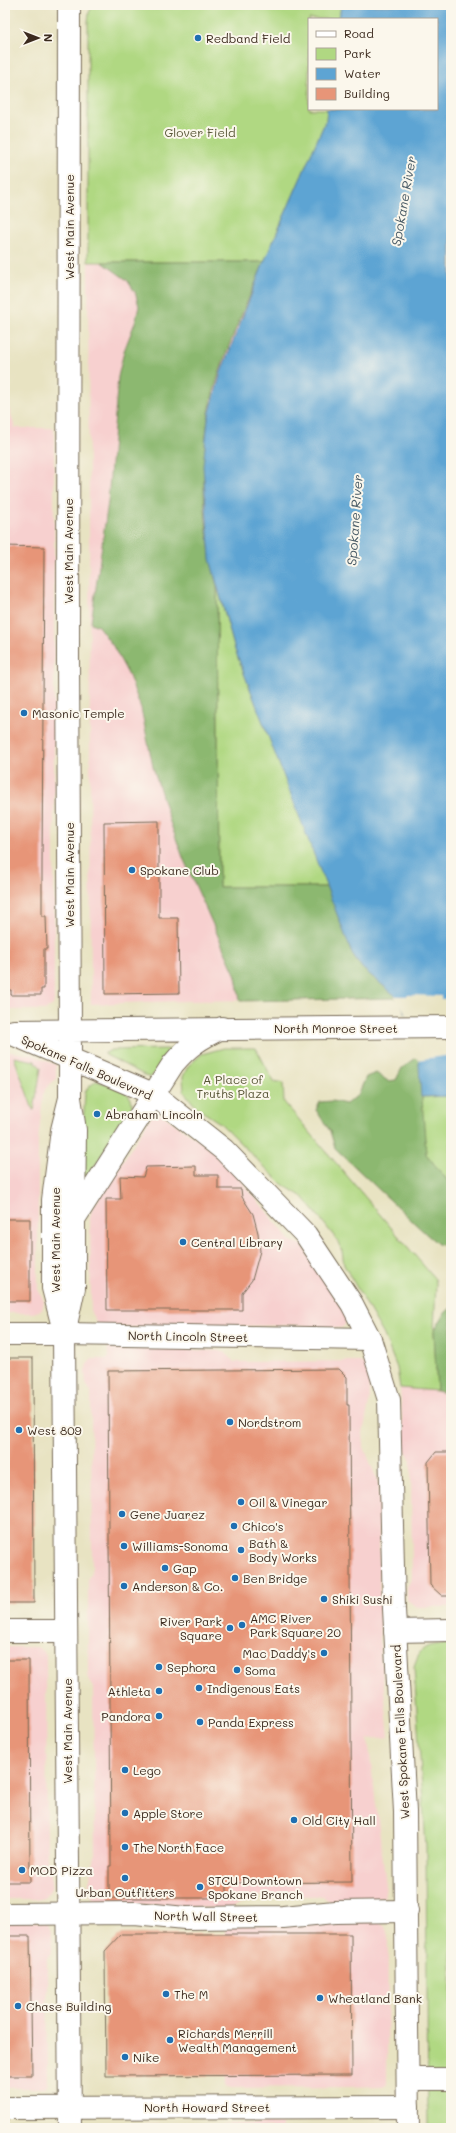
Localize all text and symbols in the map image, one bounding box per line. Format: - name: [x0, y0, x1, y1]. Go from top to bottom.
- north arrow: [18, 18, 58, 58]
- legend: [308, 18, 438, 110]
- text: Road: [344, 25, 374, 41]
- place label: Redband Field: [206, 30, 291, 46]
- marker: Redband Field: [193, 33, 203, 43]
- text: N: [41, 34, 56, 42]
- text: Park: [344, 45, 371, 61]
- text: Water: [344, 65, 381, 81]
- text: Building: [344, 85, 390, 101]
- park label: Glover Field: [164, 124, 236, 140]
- water label: Spokane River: [387, 154, 419, 247]
- street label: West Main Avenue: [61, 174, 77, 280]
- water label: Spokane River: [342, 473, 366, 566]
- street label: West Main Avenue: [60, 498, 76, 604]
- place label: Masonic Temple: [32, 705, 125, 721]
- marker: Masonic Temple: [19, 708, 29, 718]
- street label: West Main Avenue: [61, 822, 77, 928]
- place label: Spokane Club: [140, 862, 219, 878]
- marker: Spokane Club: [127, 865, 137, 875]
- street label: North Monroe Street: [274, 1020, 398, 1036]
- street label: Spokane Falls Boulevard: [19, 1031, 155, 1103]
- park label: A Place of Truths Plaza: [197, 1071, 269, 1101]
- place label: Abraham Lincoln: [105, 1106, 203, 1122]
- marker: Abraham Lincoln: [92, 1109, 102, 1119]
- street label: West Main Avenue: [47, 1187, 63, 1293]
- place label: Central Library: [191, 1234, 283, 1250]
- marker: Central Library: [178, 1237, 188, 1247]
- street label: North Lincoln Street: [128, 1327, 248, 1345]
- place label: Nordstrom: [238, 1414, 301, 1430]
- marker: Nordstrom: [225, 1417, 235, 1427]
- place label: West 809: [27, 1422, 82, 1438]
- marker: West 809: [14, 1425, 24, 1435]
- place label: Oil & Vinegar: [249, 1494, 327, 1510]
- marker: Oil & Vinegar: [236, 1497, 246, 1507]
- place label: Gene Juarez: [130, 1506, 205, 1522]
- marker: Gene Juarez: [117, 1509, 127, 1519]
- place label: Chico's: [242, 1518, 284, 1534]
- marker: Chico's: [229, 1521, 239, 1531]
- place label: Bath & Body Works: [249, 1535, 317, 1565]
- place label: Williams-Sonoma: [132, 1538, 229, 1554]
- marker: Williams-Sonoma: [119, 1541, 129, 1551]
- marker: Bath & Body Works: [236, 1545, 246, 1555]
- place label: Gap: [173, 1560, 197, 1576]
- marker: Gap: [160, 1563, 170, 1573]
- place label: Ben Bridge: [243, 1570, 308, 1586]
- marker: Ben Bridge: [230, 1573, 240, 1583]
- place label: Anderson & Co.: [132, 1578, 223, 1594]
- marker: Anderson & Co.: [119, 1581, 129, 1591]
- place label: Shiki Sushi: [332, 1591, 393, 1607]
- marker: Shiki Sushi: [319, 1594, 329, 1604]
- place label: AMC River Park Square 20: [250, 1610, 342, 1640]
- place label: River Park Square: [160, 1613, 222, 1643]
- marker: AMC River Park Square 20: [237, 1620, 247, 1630]
- marker: River Park Square: [225, 1623, 235, 1633]
- street label: West Spokane Falls Boulevard: [387, 1644, 413, 1820]
- place label: Mac Daddy's: [242, 1645, 316, 1661]
- marker: Mac Daddy's: [319, 1648, 329, 1658]
- place label: Sephora: [167, 1659, 216, 1675]
- marker: Sephora: [154, 1662, 164, 1672]
- place label: Soma: [245, 1662, 276, 1678]
- marker: Soma: [232, 1665, 242, 1675]
- street label: West Main Avenue: [59, 1678, 75, 1784]
- place label: Indigenous Eats: [207, 1680, 300, 1696]
- place label: Athleta: [107, 1683, 151, 1699]
- marker: Indigenous Eats: [194, 1683, 204, 1693]
- marker: Athleta: [154, 1686, 164, 1696]
- place label: Pandora: [101, 1708, 151, 1724]
- marker: Pandora: [154, 1711, 164, 1721]
- place label: Panda Express: [208, 1714, 294, 1730]
- marker: Panda Express: [195, 1717, 205, 1727]
- place label: Lego: [133, 1762, 161, 1778]
- marker: Lego: [120, 1765, 130, 1775]
- place label: Apple Store: [133, 1805, 203, 1821]
- marker: Apple Store: [120, 1808, 130, 1818]
- place label: Old City Hall: [302, 1812, 376, 1828]
- marker: Old City Hall: [289, 1815, 299, 1825]
- place label: The North Face: [133, 1839, 224, 1855]
- marker: The North Face: [120, 1842, 130, 1852]
- place label: MOD Pizza: [30, 1862, 93, 1878]
- marker: MOD Pizza: [17, 1865, 27, 1875]
- place label: STCU Downtown Spokane Branch: [208, 1872, 303, 1902]
- marker: Urban Outfitters: [120, 1873, 130, 1883]
- marker: STCU Downtown Spokane Branch: [195, 1882, 205, 1892]
- place label: Urban Outfitters: [75, 1884, 175, 1900]
- street label: North Wall Street: [154, 1907, 258, 1925]
- place label: The M: [174, 1986, 208, 2002]
- marker: The M: [161, 1989, 171, 1999]
- place label: Wheatland Bank: [328, 1990, 422, 2006]
- marker: Wheatland Bank: [315, 1993, 325, 2003]
- place label: Chase Building: [26, 1998, 112, 2014]
- marker: Chase Building: [13, 2001, 23, 2011]
- place label: Richards Merrill Wealth Management: [178, 2025, 297, 2055]
- marker: Richards Merrill Wealth Management: [165, 2035, 175, 2045]
- place label: Nike: [133, 2049, 159, 2065]
- marker: Nike: [120, 2052, 130, 2062]
- street label: North Howard Street: [144, 2099, 270, 2115]

